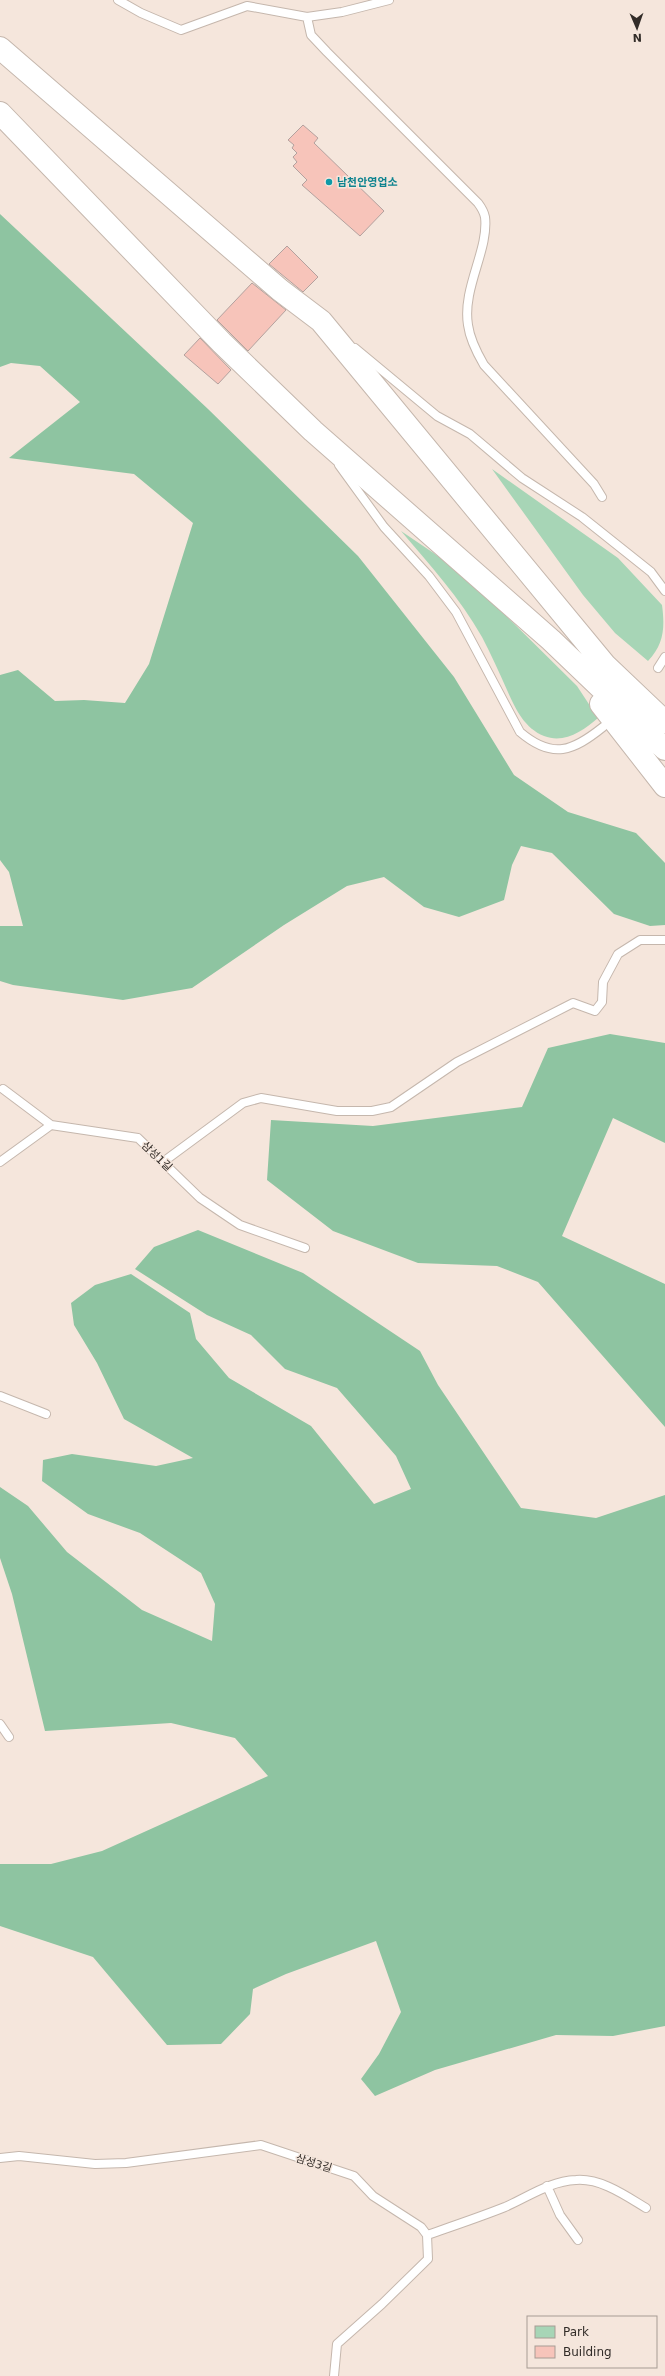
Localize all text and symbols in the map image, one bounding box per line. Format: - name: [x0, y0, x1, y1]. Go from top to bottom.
- north arrow: [617, 8, 657, 48]
- text: N: [632, 31, 642, 44]
- place label: 남천안영업소: [337, 176, 398, 189]
- marker: 남천안영업소: [324, 177, 334, 187]
- street label: 삼성1길: [139, 1139, 175, 1174]
- street label: 삼성3길: [294, 2152, 334, 2175]
- legend: [527, 2316, 657, 2368]
- text: Park: [563, 2325, 589, 2339]
- text: Building: [563, 2345, 612, 2359]

